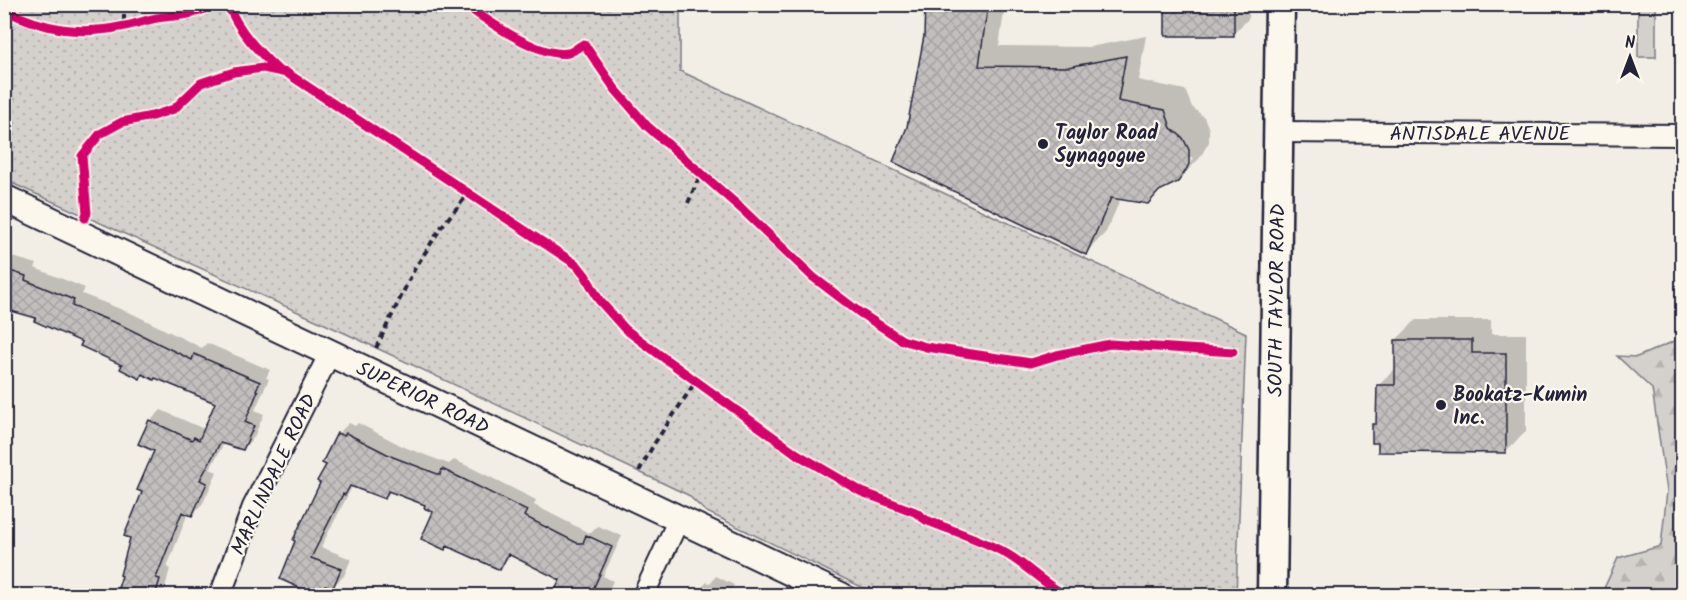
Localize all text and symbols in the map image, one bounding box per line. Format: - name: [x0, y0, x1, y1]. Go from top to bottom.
- north arrow: [1600, 27, 1660, 87]
- text: N: [1625, 31, 1635, 56]
- place label: Taylor Road Synagogue: [1055, 118, 1159, 173]
- street label: ANTISDALE AVENUE: [1390, 119, 1572, 151]
- marker: Taylor Road Synagogue: [1036, 137, 1050, 151]
- street label: SOUTH TAYLOR ROAD: [1261, 203, 1295, 397]
- street label: SUPERIOR ROAD: [350, 354, 494, 444]
- place label: Bookatz-Kumin Inc.: [1453, 380, 1587, 435]
- street label: MARLINDALE ROAD: [223, 389, 326, 561]
- marker: Bookatz-Kumin Inc.: [1434, 398, 1448, 412]

